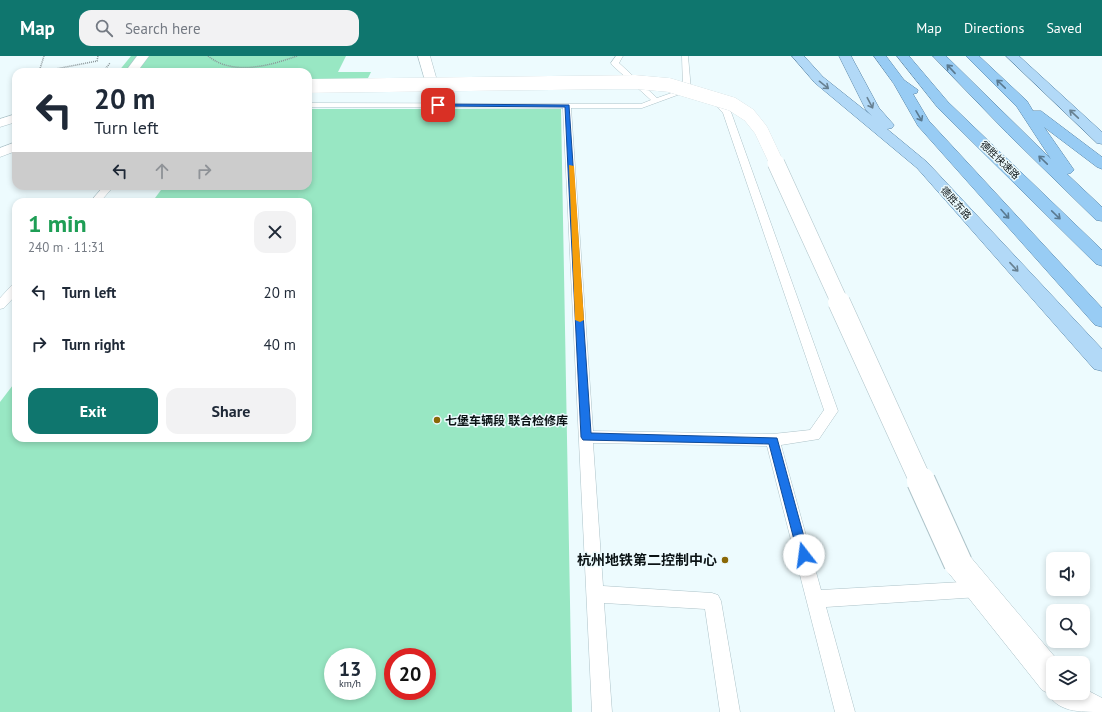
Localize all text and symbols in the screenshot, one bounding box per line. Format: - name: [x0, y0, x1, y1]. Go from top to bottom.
- search box: [79, 10, 359, 46]
- text: Map: [20, 16, 55, 40]
- icon: search: [93, 17, 115, 39]
- text: Search here: [125, 19, 201, 38]
- text: Map: [916, 19, 942, 37]
- text: Directions: [964, 19, 1024, 37]
- text: Saved: [1046, 19, 1082, 37]
- one-way arrow: [946, 64, 956, 74]
- one-way arrow: [996, 79, 1006, 89]
- text: 20 m: [94, 80, 155, 117]
- one-way arrow: [819, 80, 830, 89]
- icon: left: [28, 84, 80, 136]
- pin: [421, 88, 455, 122]
- icon: arrive: [427, 94, 449, 116]
- one-way arrow: [866, 97, 874, 109]
- one-way arrow: [916, 110, 924, 122]
- one-way arrow: [1069, 110, 1079, 119]
- text: Turn left: [94, 116, 159, 139]
- street label: 德胜快速路: [978, 138, 1022, 182]
- one-way arrow: [1038, 156, 1048, 165]
- icon: left: [109, 160, 131, 182]
- icon: ahead: [151, 160, 173, 182]
- icon: right: [193, 160, 215, 182]
- street label: 德胜东路: [938, 184, 974, 222]
- text: 1 min: [28, 208, 87, 239]
- one-way arrow: [1000, 209, 1010, 219]
- one-way arrow: [1051, 210, 1061, 220]
- button: close: [254, 211, 296, 253]
- text: 240 m · 11:31: [28, 239, 105, 256]
- one-way arrow: [1009, 262, 1019, 272]
- icon: left: [28, 281, 50, 303]
- text: Turn left: [62, 283, 116, 302]
- text: 20 m: [263, 283, 296, 302]
- icon: right: [28, 333, 50, 355]
- text: Turn right: [62, 335, 125, 354]
- text: 40 m: [263, 335, 296, 354]
- button: Exit: [28, 388, 158, 434]
- button: Share: [166, 388, 296, 434]
- place label: 七堡车辆段 联合检修库: [445, 413, 568, 428]
- marker: 七堡车辆段 联合检修库: [432, 415, 442, 425]
- position arrow: [783, 534, 825, 576]
- place label: 杭州地铁第二控制中心: [577, 551, 717, 569]
- map controls: [1046, 552, 1090, 700]
- button: sound: [1046, 552, 1090, 596]
- marker: 杭州地铁第二控制中心: [720, 555, 730, 565]
- button: search: [1046, 604, 1090, 648]
- speed limit sign: 20: [384, 648, 436, 700]
- text: 13: [339, 656, 361, 682]
- button: layers: [1046, 656, 1090, 700]
- text: km/h: [339, 677, 361, 690]

